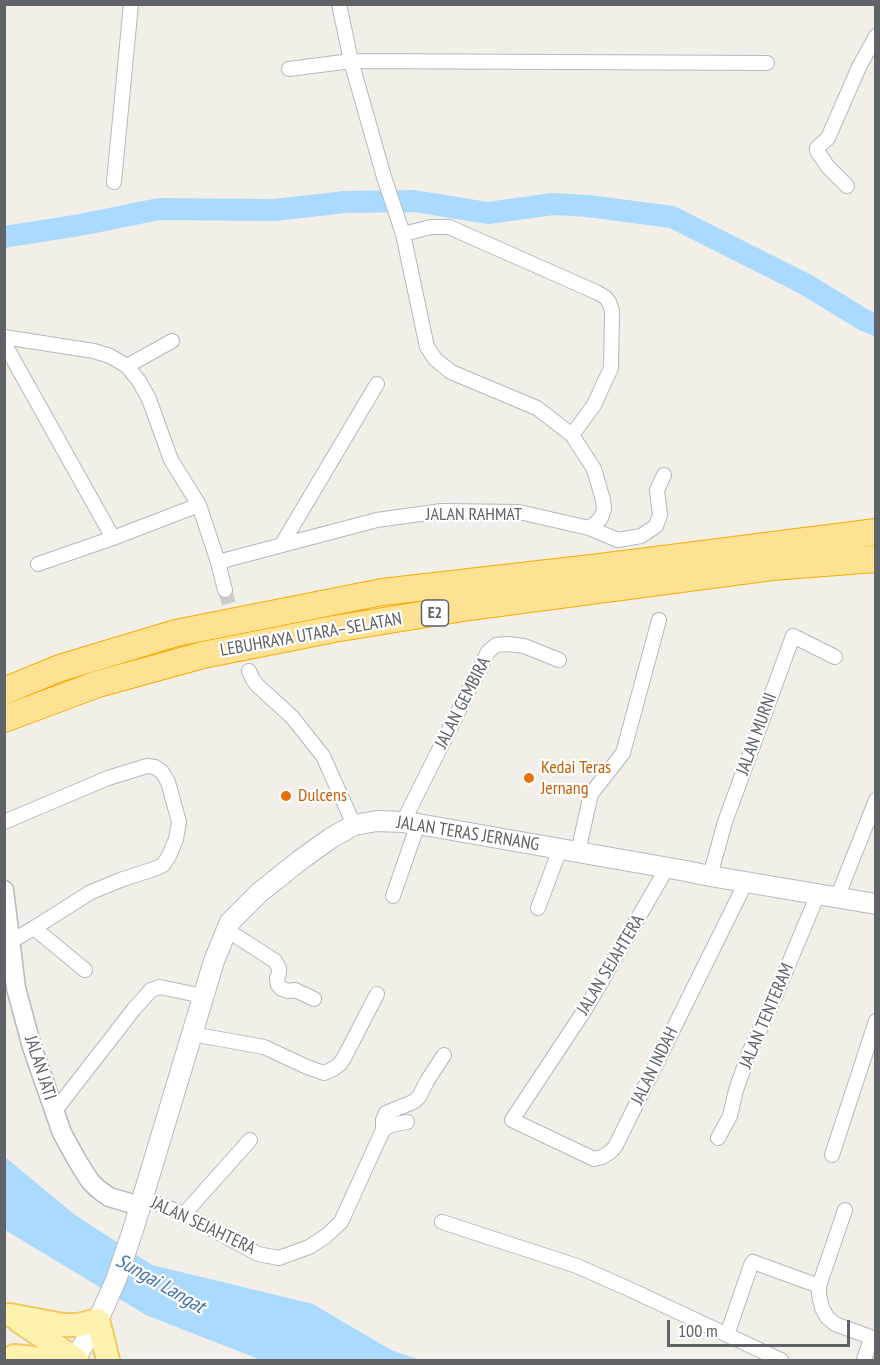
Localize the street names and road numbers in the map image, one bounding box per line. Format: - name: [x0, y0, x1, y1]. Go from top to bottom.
- street label: JALAN RAHMAT: [426, 504, 522, 526]
- road number: E2: [422, 600, 448, 626]
- street label: LEBUHRAYA UTARA–SELATAN: [218, 608, 404, 662]
- street label: JALAN GEMBIRA: [431, 654, 495, 752]
- street label: JALAN MURNI: [732, 690, 782, 778]
- street label: JALAN TERAS JERNANG: [395, 812, 541, 856]
- street label: JALAN SEJAHTERA: [573, 911, 649, 1019]
- street label: JALAN TENTERAM: [735, 960, 799, 1072]
- street label: JALAN INDAH: [627, 1024, 683, 1108]
- street label: JALAN JATI: [19, 1033, 61, 1103]
- street label: JALAN SEJAHTERA: [147, 1192, 259, 1260]

